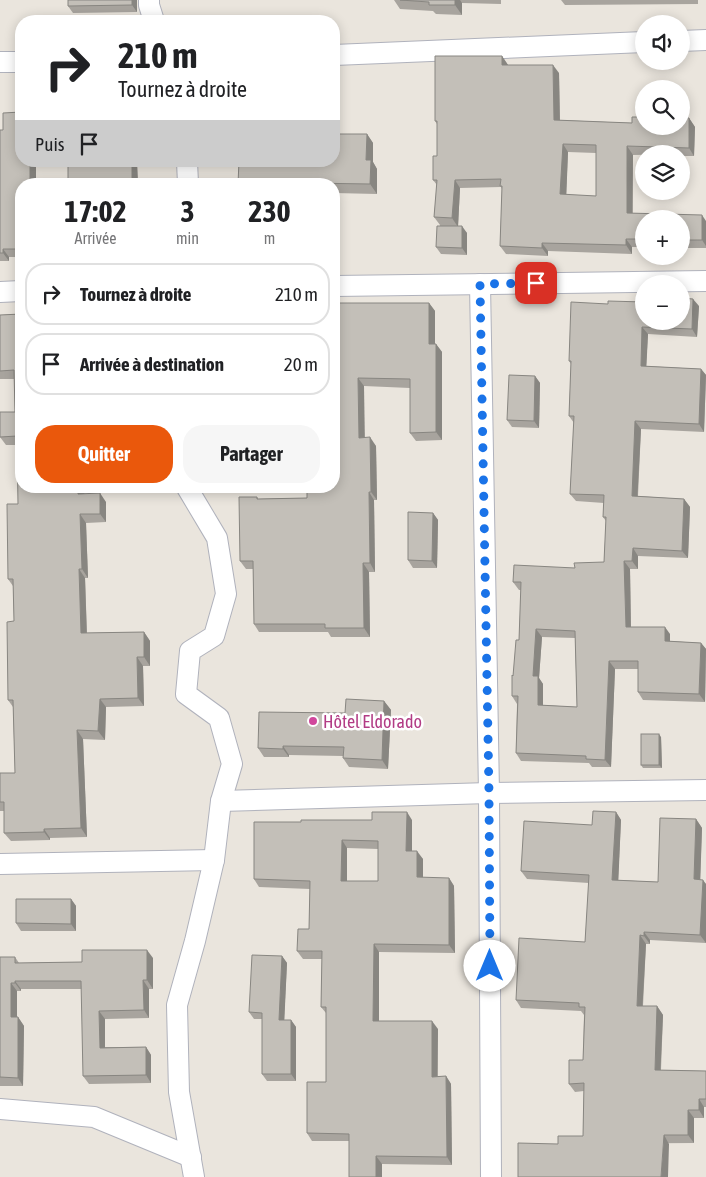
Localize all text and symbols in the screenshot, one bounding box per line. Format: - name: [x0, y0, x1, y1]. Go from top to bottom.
- map controls: [635, 15, 690, 330]
- button: sound: [635, 15, 690, 70]
- icon: right: [35, 35, 100, 100]
- text: 210 m: [118, 35, 197, 75]
- text: Tournez à droite: [118, 76, 247, 102]
- button: search: [635, 80, 690, 135]
- icon: arrive: [75, 130, 103, 158]
- text: Puis: [35, 133, 65, 155]
- button: layers: [635, 145, 690, 200]
- text: 17:02: [64, 194, 127, 228]
- text: 3: [180, 194, 195, 228]
- text: 230: [248, 194, 291, 228]
- button: +: [635, 210, 690, 265]
- text: Arrivée: [75, 229, 116, 247]
- text: min: [176, 229, 199, 247]
- text: m: [264, 229, 275, 247]
- pin: [515, 262, 557, 304]
- icon: arrive: [522, 269, 550, 297]
- button: −: [635, 275, 690, 330]
- icon: right: [37, 280, 65, 308]
- text: Tournez à droite: [80, 283, 191, 305]
- text: 210 m: [275, 283, 318, 305]
- icon: arrive: [37, 350, 65, 378]
- text: Arrivée à destination: [80, 353, 224, 375]
- text: 20 m: [284, 353, 318, 375]
- button: Quitter: [35, 425, 173, 483]
- button: Partager: [183, 425, 320, 483]
- place label: Hôtel Eldorado: [323, 711, 422, 732]
- marker: Hôtel Eldorado: [307, 715, 319, 727]
- position arrow: [463, 939, 515, 991]

